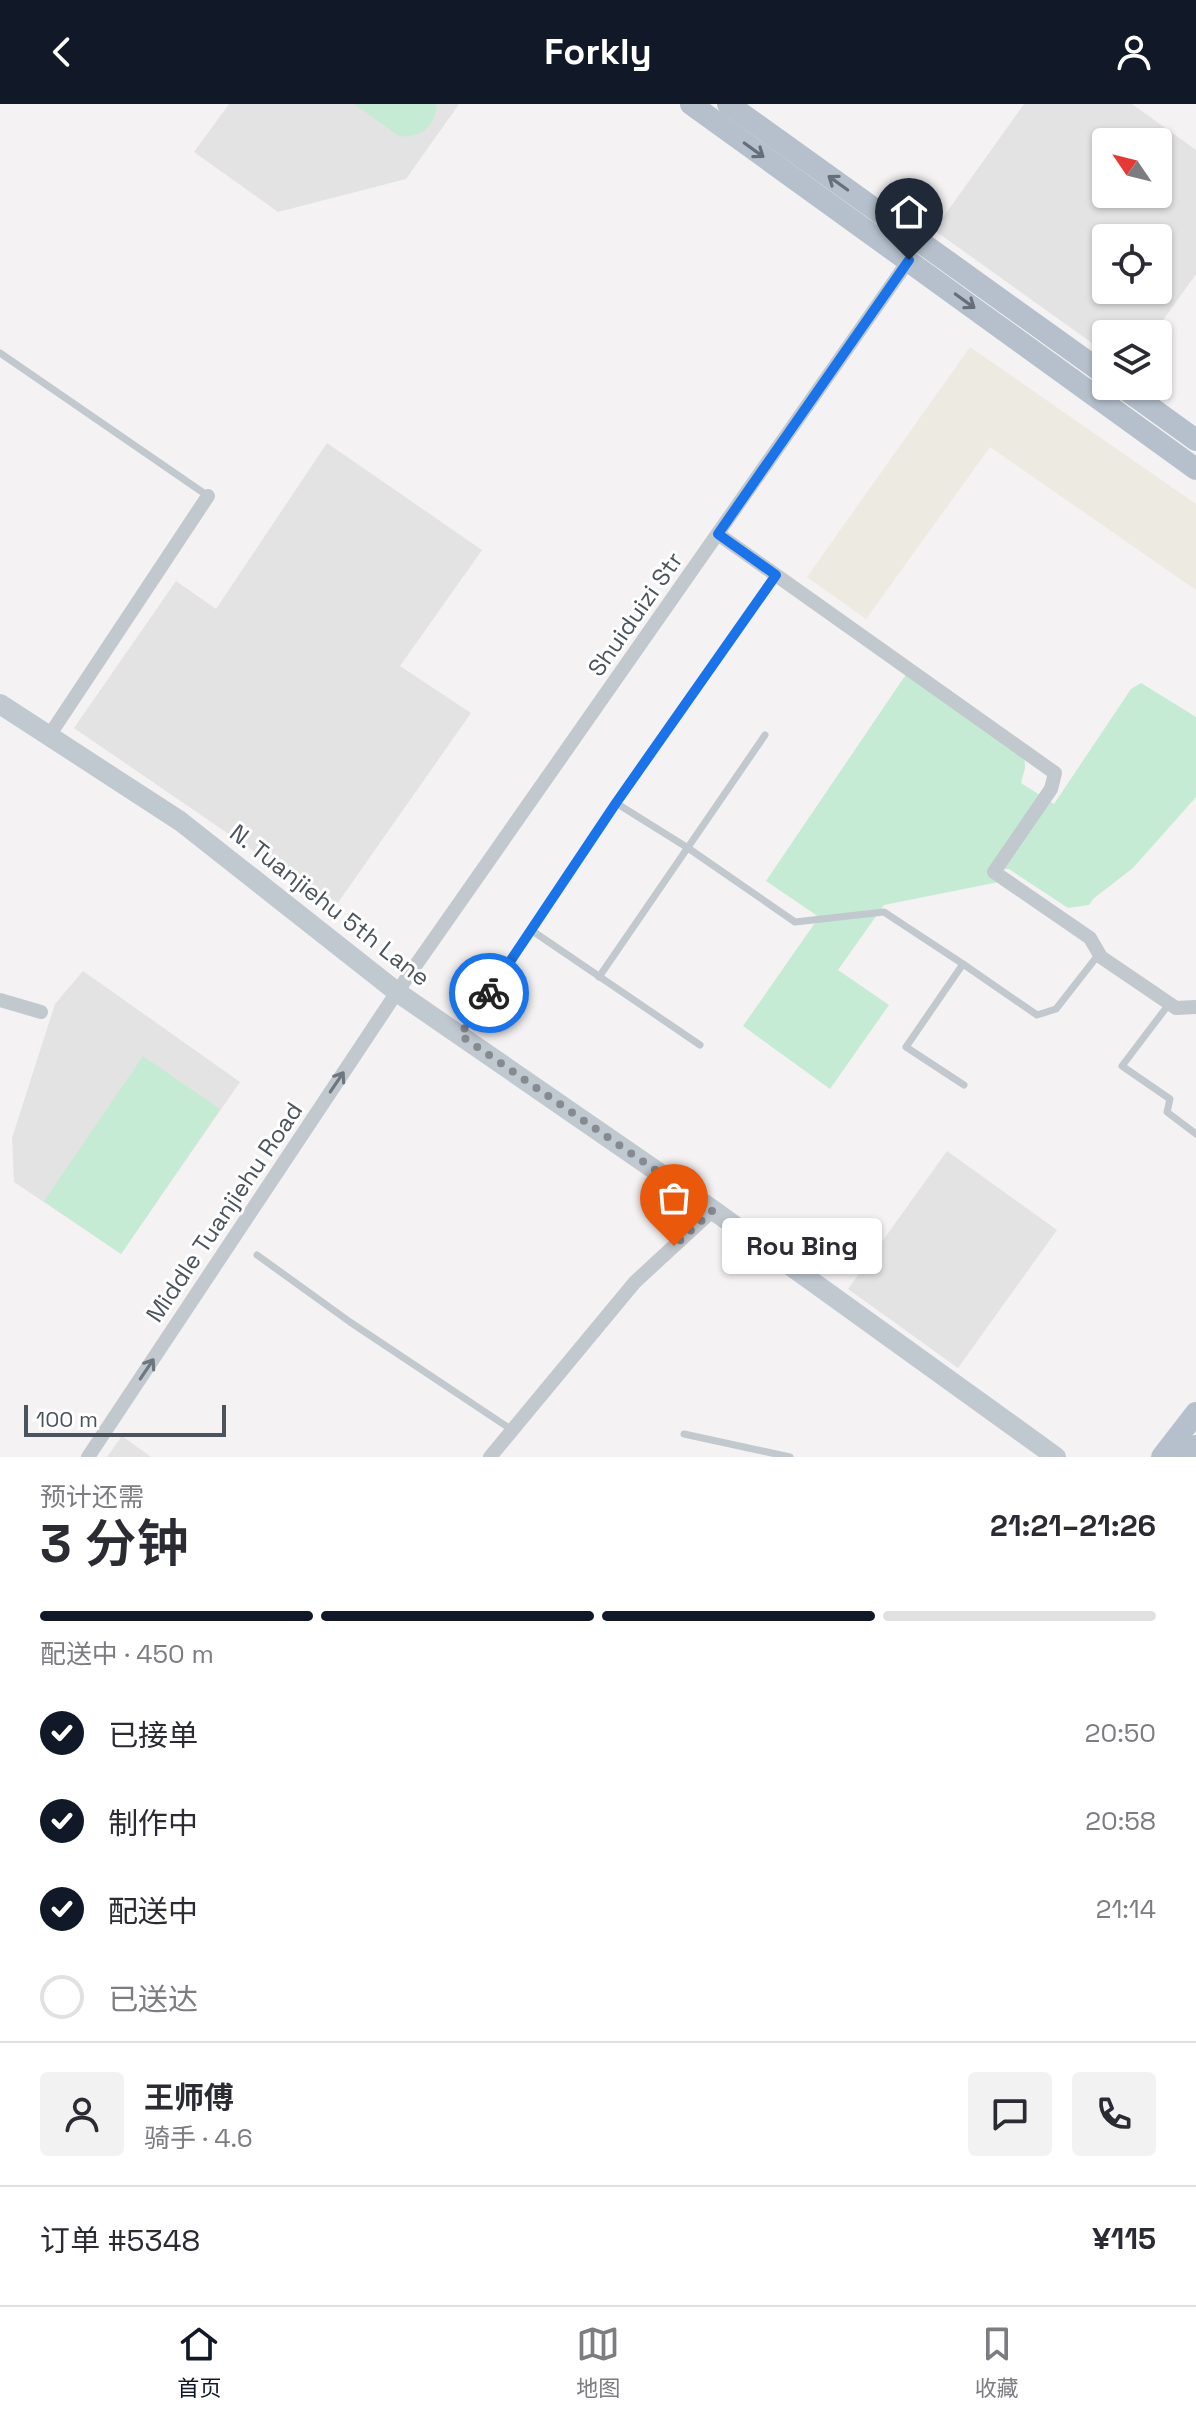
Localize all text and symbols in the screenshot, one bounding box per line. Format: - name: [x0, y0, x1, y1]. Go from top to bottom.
- text: Forkly: [544, 29, 652, 75]
- icon: back: [40, 30, 84, 74]
- icon: person: [1112, 30, 1156, 74]
- north arrow: [1092, 128, 1172, 208]
- map controls: [1092, 128, 1172, 400]
- one-way arrow: [743, 141, 764, 158]
- one-way arrow: [828, 175, 849, 192]
- pin: [875, 178, 943, 260]
- icon: home: [887, 190, 931, 234]
- button: locate: [1092, 224, 1172, 304]
- one-way arrow: [954, 293, 976, 309]
- button: layers: [1092, 320, 1172, 400]
- street label: Shuiduizi Str: [581, 546, 689, 682]
- street label: N. Tuanjiehu 5th Lane: [224, 817, 436, 993]
- courier: [449, 953, 529, 1033]
- icon: bike: [467, 971, 511, 1015]
- one-way arrow: [329, 1071, 345, 1094]
- street label: Middle Tuanjiehu Road: [139, 1096, 309, 1328]
- pin: [640, 1164, 708, 1246]
- icon: bag: [652, 1176, 696, 1220]
- callout: Rou Bing: [722, 1218, 882, 1274]
- text: Rou Bing: [746, 1229, 858, 1263]
- one-way arrow: [138, 1358, 155, 1380]
- scale bar: [24, 1401, 226, 1437]
- text: 100 m: [36, 1405, 98, 1433]
- text: 预计还需: [40, 1480, 144, 1514]
- text: 21:21–21:26: [990, 1506, 1156, 1545]
- text: 3 分钟: [40, 1511, 189, 1577]
- text: 配送中 · 450 m: [40, 1637, 214, 1671]
- icon: check: [40, 1711, 84, 1755]
- text: 已接单: [108, 1716, 198, 1755]
- text: 20:50: [1085, 1716, 1156, 1750]
- icon: check: [40, 1799, 84, 1843]
- text: 制作中: [108, 1804, 198, 1843]
- text: 20:58: [1085, 1804, 1156, 1838]
- icon: check: [40, 1887, 84, 1931]
- text: 配送中: [108, 1892, 198, 1931]
- text: 21:14: [1096, 1892, 1156, 1926]
- text: 已送达: [108, 1980, 198, 2019]
- button: person: [40, 2072, 124, 2156]
- button: chat: [968, 2072, 1052, 2156]
- button: phone: [1072, 2072, 1156, 2156]
- text: 王师傅: [144, 2078, 234, 2117]
- text: 骑手 · 4.6: [144, 2121, 253, 2155]
- text: ¥115: [1092, 2219, 1156, 2258]
- text: 订单 #5348: [40, 2221, 200, 2260]
- tab: 首页: [177, 2322, 221, 2402]
- tab: 地图: [576, 2322, 620, 2402]
- tab: 收藏: [975, 2322, 1019, 2402]

